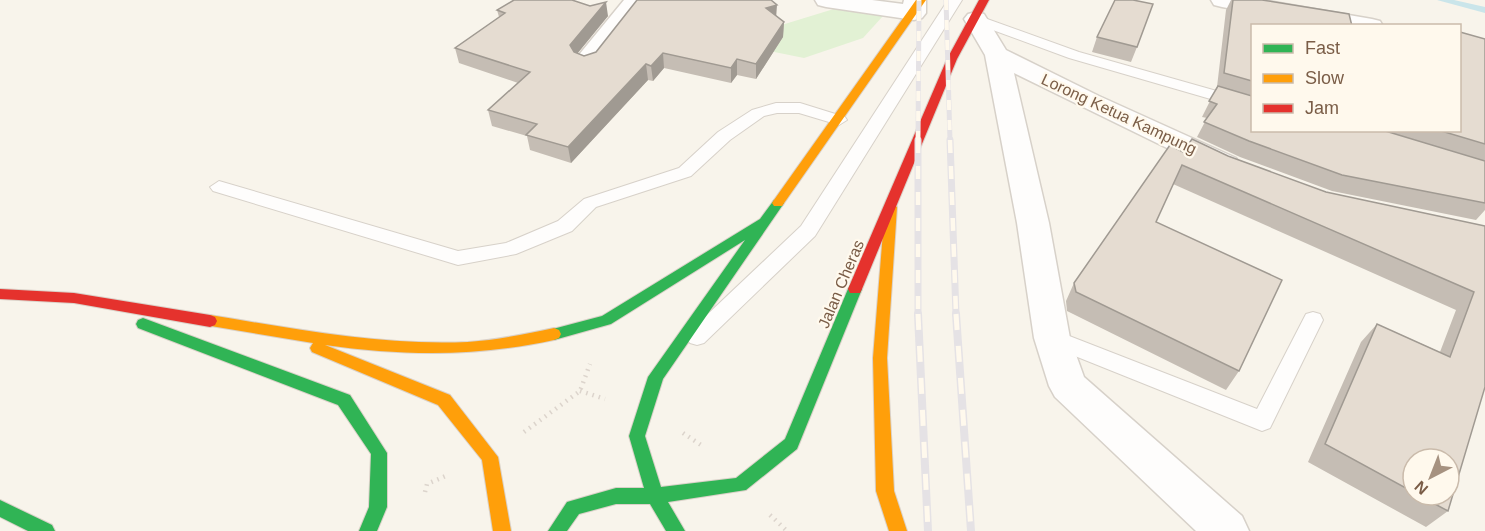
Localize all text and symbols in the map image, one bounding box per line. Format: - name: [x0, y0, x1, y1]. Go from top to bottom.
- legend: [1251, 24, 1461, 132]
- text: Fast: [1305, 38, 1340, 58]
- text: Slow: [1305, 68, 1345, 88]
- street label: Lorong Ketua Kampung: [1039, 71, 1199, 157]
- text: Jam: [1305, 98, 1339, 118]
- street label: Jalan Cheras: [815, 237, 867, 331]
- north arrow: [1401, 447, 1461, 507]
- text: N: [1411, 478, 1431, 498]

